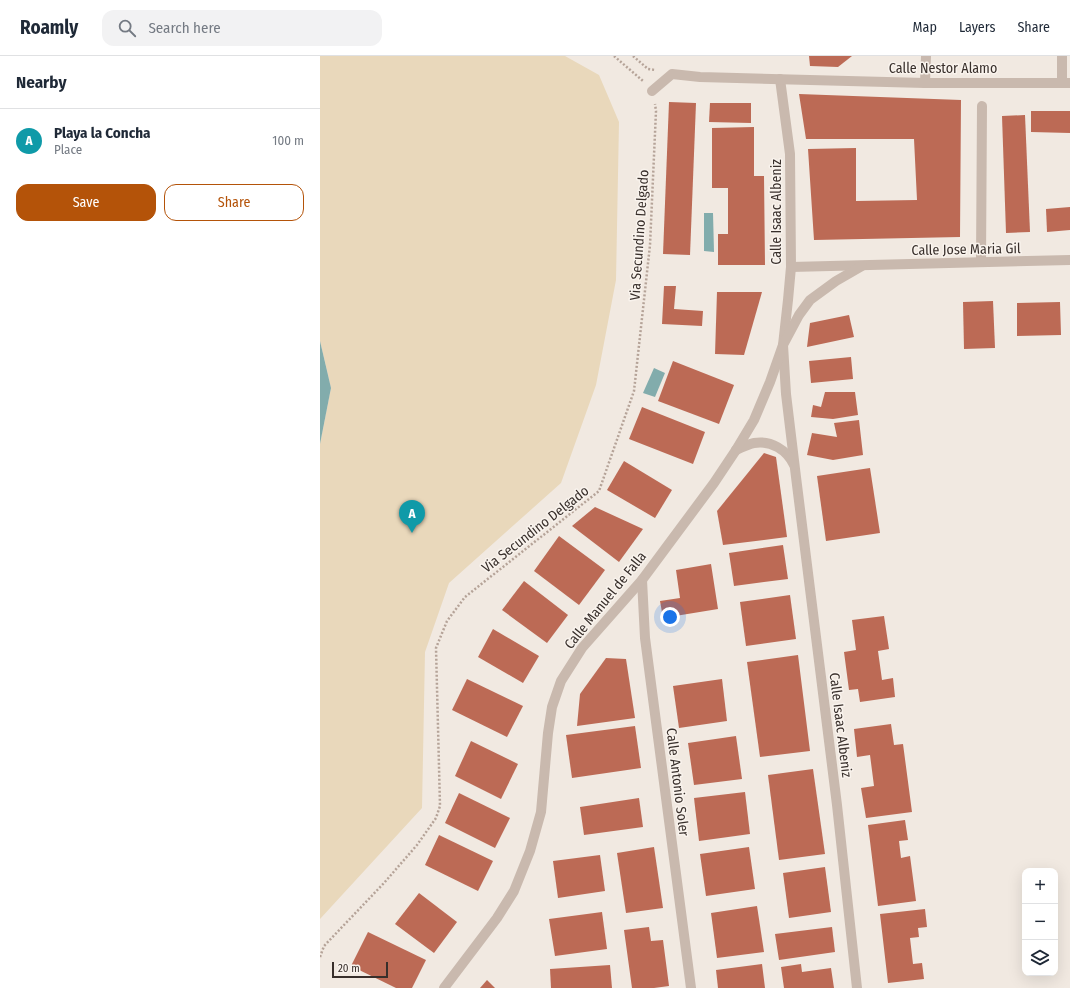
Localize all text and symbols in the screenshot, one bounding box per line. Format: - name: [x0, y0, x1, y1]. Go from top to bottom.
- search box: [102, 10, 382, 46]
- text: Roamly: [20, 16, 78, 39]
- icon: search: [116, 17, 138, 39]
- text: Search here: [148, 19, 221, 37]
- text: Map: [913, 19, 937, 36]
- text: Layers: [959, 19, 995, 36]
- text: Share: [1017, 19, 1050, 36]
- street label: Calle Nestor Alamo: [889, 60, 997, 77]
- text: Nearby: [16, 72, 67, 93]
- text: Playa la Concha: [54, 124, 151, 142]
- text: A: [25, 133, 33, 148]
- text: 100 m: [272, 133, 304, 148]
- text: Place: [54, 142, 82, 157]
- street label: Calle Isaac Albeniz: [768, 159, 785, 265]
- street label: Via Secundino Delgado: [626, 169, 653, 301]
- button: Save: [16, 184, 156, 221]
- button: Share: [164, 184, 304, 221]
- street label: Calle Jose Maria Gil: [911, 240, 1021, 259]
- street label: Via Secundino Delgado: [478, 482, 592, 576]
- pin: A: [399, 500, 425, 533]
- street label: Calle Manuel de Falla: [561, 548, 650, 653]
- your location: [660, 607, 680, 627]
- street label: Calle Isaac Albeniz: [826, 672, 855, 779]
- street label: Calle Antonio Soler: [662, 727, 693, 837]
- map controls: [1022, 868, 1058, 976]
- button: +: [1022, 868, 1058, 904]
- button: −: [1022, 904, 1058, 940]
- button: layers: [1022, 940, 1058, 976]
- scale bar: [332, 960, 388, 979]
- text: 20 m: [338, 962, 360, 975]

